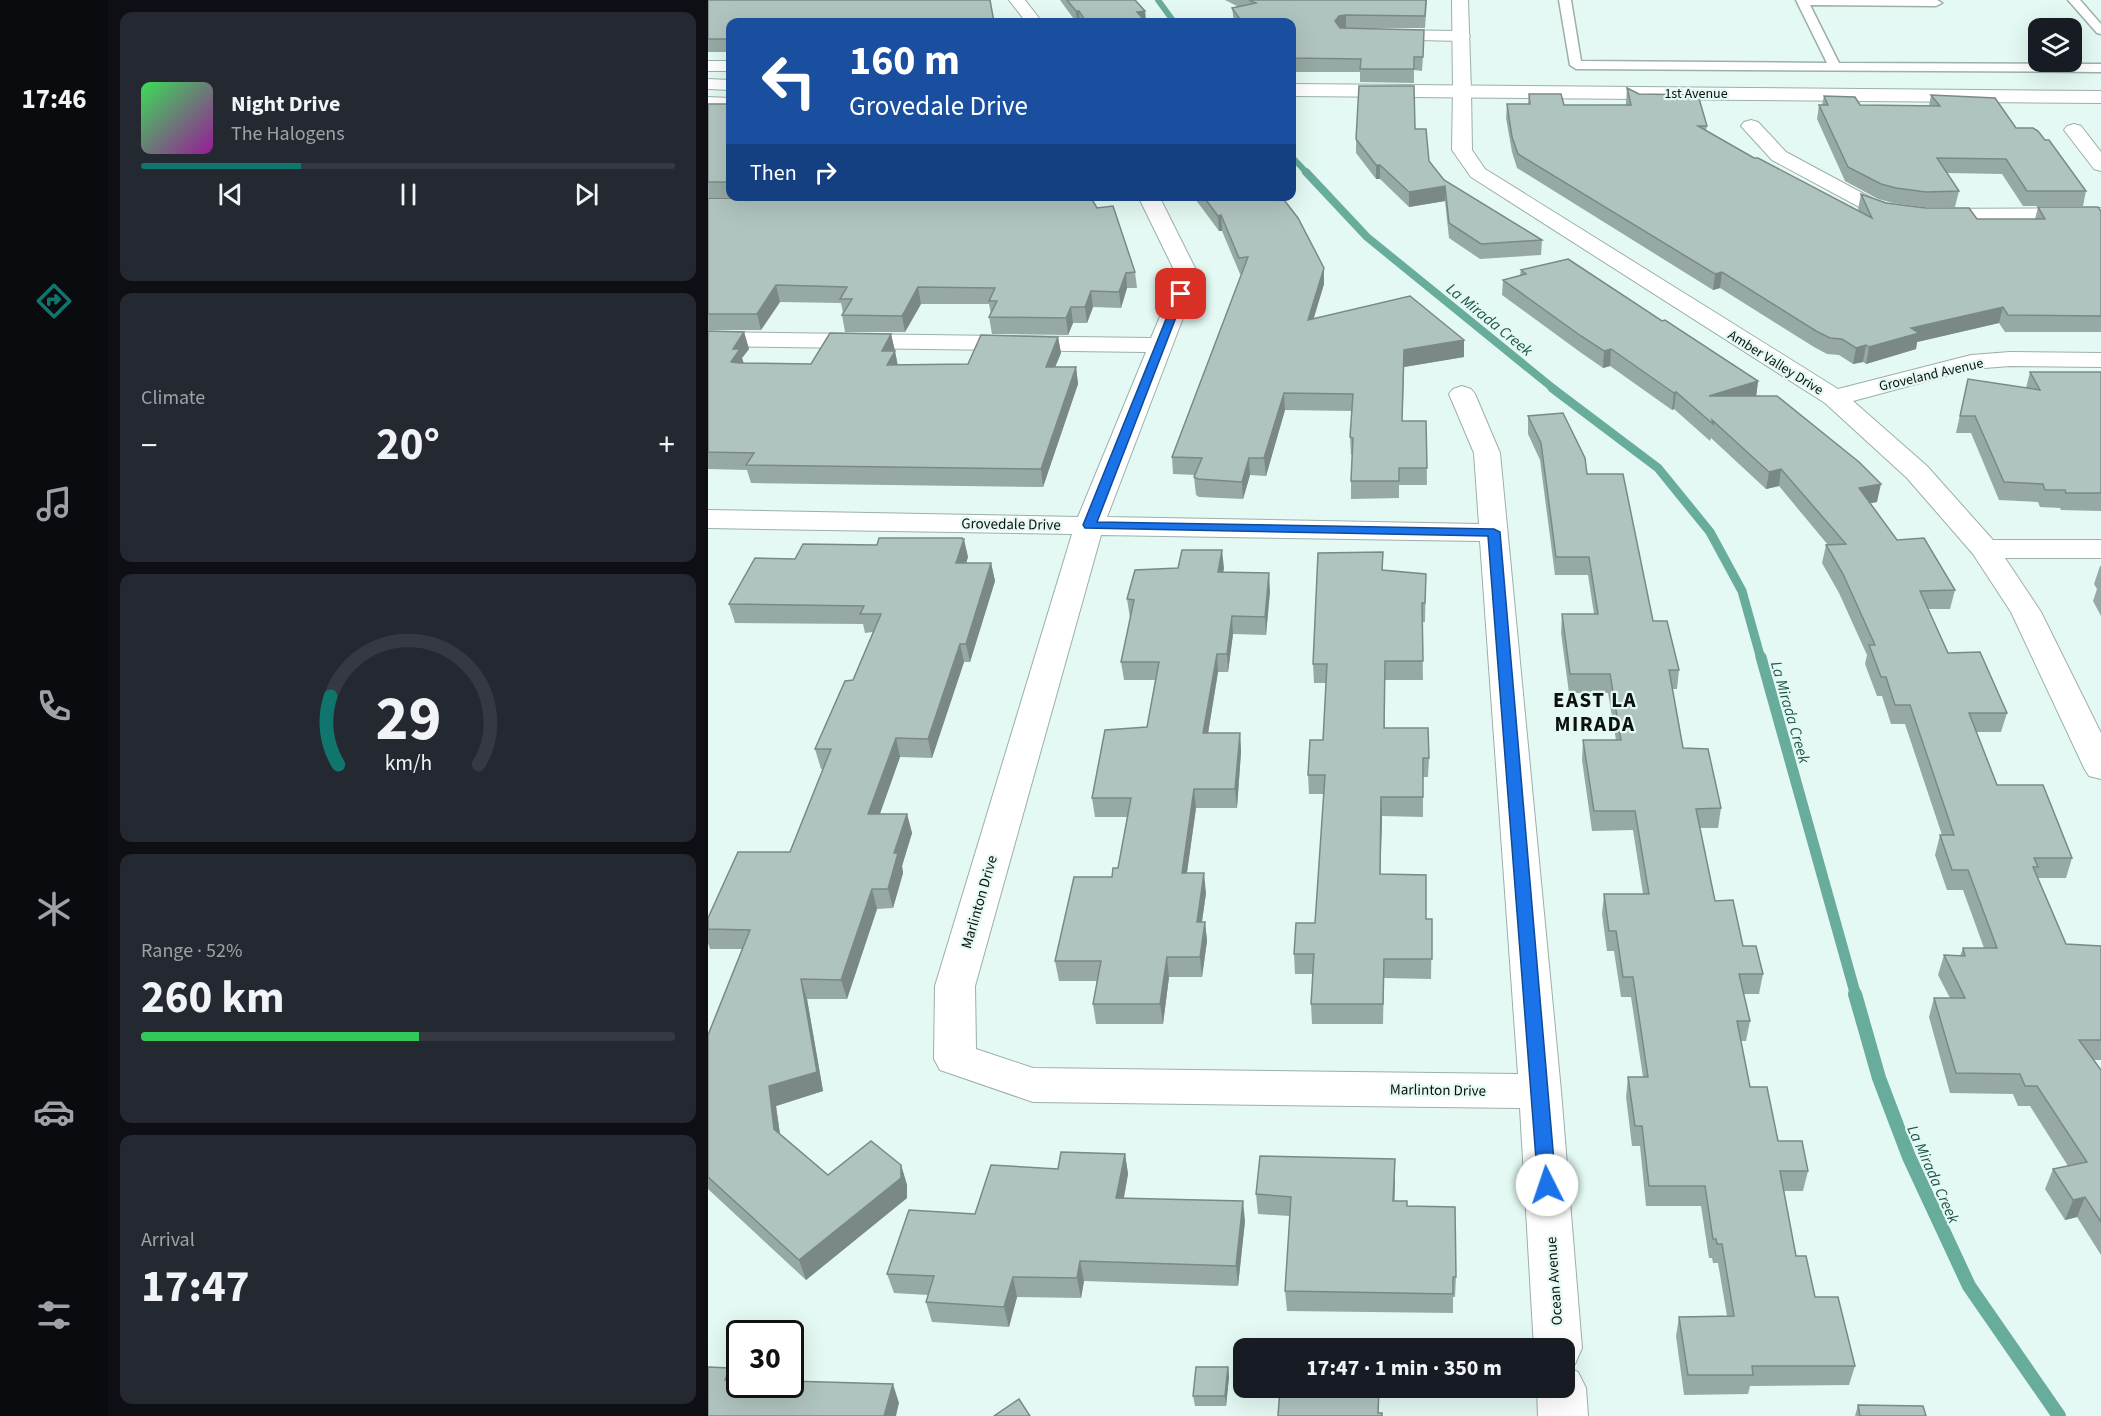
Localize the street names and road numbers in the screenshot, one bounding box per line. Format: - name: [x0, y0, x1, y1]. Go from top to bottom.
- street label: 1st Avenue: [1664, 84, 1728, 104]
- street label: Amber Valley Drive: [1724, 325, 1827, 400]
- street label: Groveland Avenue: [1877, 353, 1985, 397]
- street label: Grovedale Drive: [961, 513, 1061, 536]
- street label: Marlinton Drive: [956, 853, 1003, 951]
- street label: Marlinton Drive: [1390, 1079, 1486, 1102]
- street label: Ocean Avenue: [1541, 1236, 1568, 1326]

